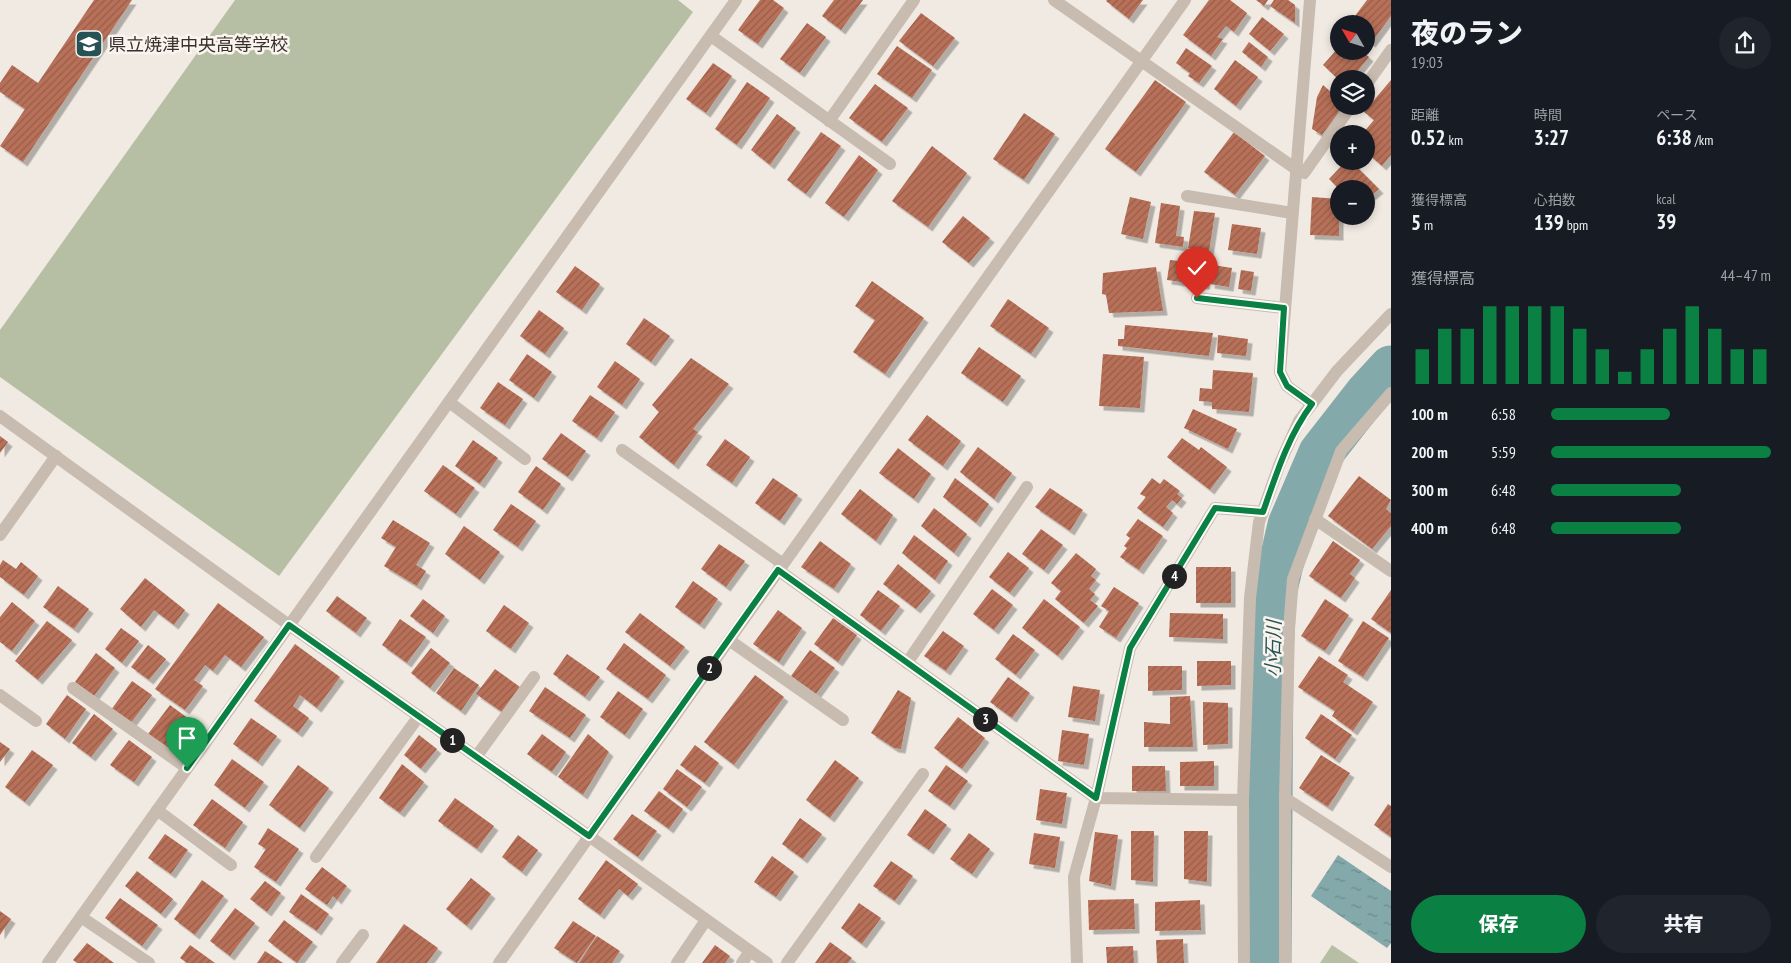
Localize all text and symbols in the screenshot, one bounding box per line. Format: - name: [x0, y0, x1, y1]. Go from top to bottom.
- text: 夜のラン: [1411, 14, 1523, 51]
- north arrow: [1330, 15, 1375, 60]
- map controls: [1330, 15, 1375, 225]
- button: share: [1719, 17, 1771, 69]
- school or university icon: 県立焼津中央高等学校: [74, 29, 104, 59]
- place label: 県立焼津中央高等学校: [108, 33, 288, 56]
- text: 19:03: [1411, 52, 1443, 72]
- button: layers: [1330, 70, 1375, 115]
- text: 距離: [1411, 106, 1439, 124]
- text: 時間: [1534, 106, 1562, 124]
- text: ペース: [1656, 106, 1698, 124]
- text: 0.52: [1411, 124, 1446, 151]
- text: 3:27: [1534, 124, 1569, 151]
- text: 6:38: [1656, 124, 1692, 151]
- button: +: [1330, 125, 1375, 170]
- text: km: [1446, 131, 1463, 149]
- text: /km: [1692, 131, 1713, 149]
- button: −: [1330, 180, 1375, 225]
- text: kcal: [1656, 190, 1675, 208]
- text: 獲得標高: [1411, 191, 1467, 209]
- text: 心拍数: [1534, 191, 1576, 209]
- text: 39: [1656, 208, 1676, 235]
- text: 5: [1411, 209, 1421, 236]
- text: 139: [1534, 209, 1564, 236]
- text: m: [1421, 216, 1433, 234]
- text: bpm: [1564, 216, 1588, 234]
- pin: [1176, 247, 1218, 298]
- icon: check: [1183, 254, 1211, 282]
- text: 44–47 m: [1721, 265, 1771, 285]
- text: 獲得標高: [1411, 268, 1475, 288]
- text: 100 m: [1411, 404, 1448, 424]
- text: 6:58: [1491, 404, 1516, 424]
- text: 200 m: [1411, 442, 1448, 462]
- text: 5:59: [1491, 442, 1516, 462]
- text: 300 m: [1411, 480, 1448, 500]
- text: 6:48: [1491, 480, 1516, 500]
- text: 400 m: [1411, 518, 1448, 538]
- text: 6:48: [1491, 518, 1516, 538]
- pin: 4: [1162, 564, 1186, 588]
- text: 4: [1171, 567, 1178, 585]
- water label: 小石川: [1261, 618, 1286, 678]
- pin: 2: [696, 656, 722, 680]
- text: 2: [706, 659, 713, 677]
- pin: 3: [972, 706, 998, 732]
- text: 3: [982, 710, 989, 728]
- pin: [166, 717, 208, 768]
- icon: arrive: [173, 724, 201, 752]
- pin: 1: [440, 728, 464, 752]
- text: 1: [449, 731, 456, 749]
- button: 保存: [1411, 895, 1586, 953]
- button: 共有: [1596, 895, 1771, 953]

